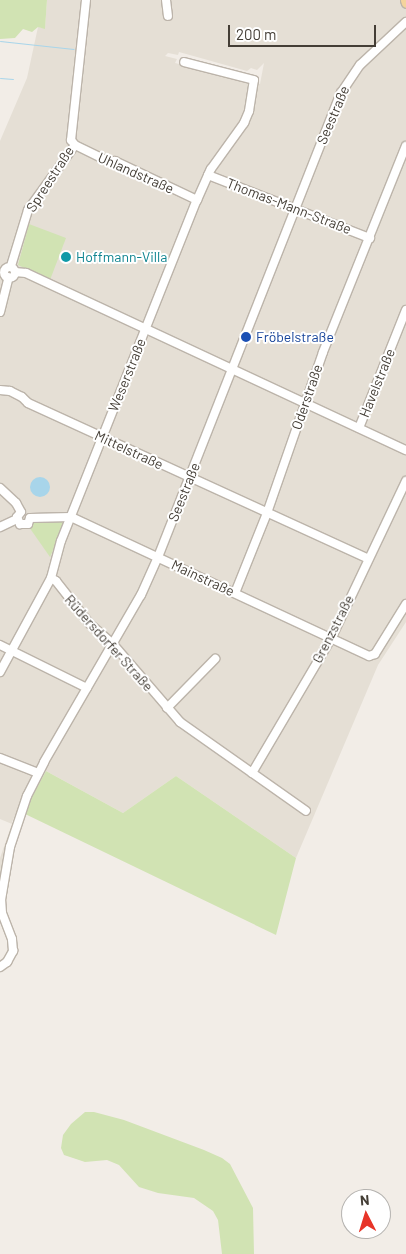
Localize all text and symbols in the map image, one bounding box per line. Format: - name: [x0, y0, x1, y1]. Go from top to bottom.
- scale bar: [231, 15, 378, 47]
- text: 200 m: [236, 25, 276, 43]
- street label: Seestraße: [313, 83, 353, 147]
- street label: Spreestraße: [23, 143, 77, 215]
- street label: Uhlandstraße: [95, 149, 177, 197]
- street label: Thomas-Mann-Straße: [224, 174, 354, 238]
- place label: Hoffmann-Villa: [76, 249, 167, 265]
- marker: Hoffmann-Villa: [60, 251, 72, 263]
- place label: Fröbelstraße: [256, 329, 334, 345]
- marker: Fröbelstraße: [240, 331, 252, 343]
- street label: Weserstraße: [105, 336, 149, 414]
- street label: Havelstraße: [356, 346, 398, 420]
- street label: Oderstraße: [288, 362, 326, 432]
- street label: Mittelstraße: [92, 427, 166, 473]
- street label: Seestraße: [165, 460, 203, 524]
- street label: Mainstraße: [169, 556, 237, 600]
- street label: Rüdersdorfer Straße: [61, 591, 157, 695]
- street label: Grenzstraße: [309, 592, 357, 666]
- north arrow: [341, 1189, 391, 1239]
- text: N: [359, 1191, 370, 1208]

